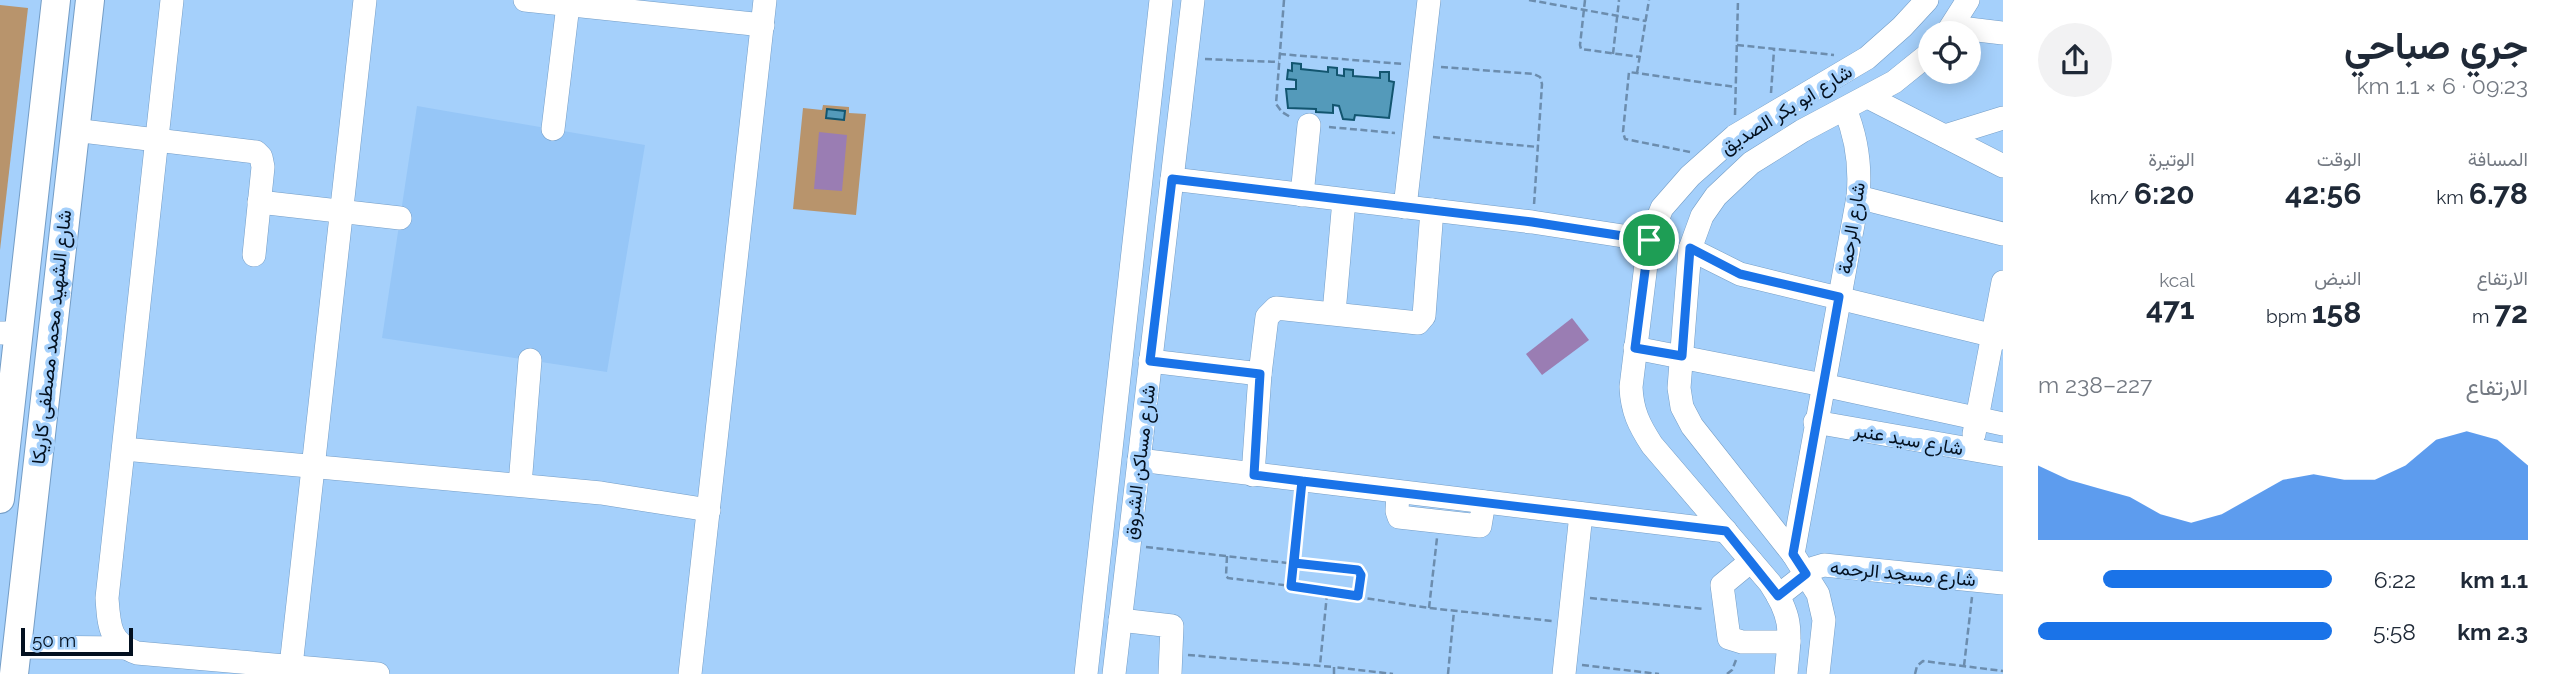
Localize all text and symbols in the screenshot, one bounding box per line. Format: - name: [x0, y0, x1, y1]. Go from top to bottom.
- map controls: [1918, 21, 1981, 84]
- button: locate: [1918, 21, 1981, 84]
- button: share: [2038, 23, 2112, 97]
- text: جري صباحي: [2344, 23, 2528, 68]
- street label: شارع ابو بكر الصديق: [1716, 60, 1857, 160]
- text: 09:23 · 6 × 1.1 km: [2356, 72, 2528, 99]
- text: الوتيرة: [2148, 148, 2195, 170]
- text: الوقت: [2317, 148, 2361, 170]
- text: المسافة: [2468, 148, 2528, 170]
- text: 6:20: [2134, 176, 2195, 211]
- text: 42:56: [2285, 176, 2361, 211]
- text: 6.78: [2469, 176, 2528, 211]
- street label: شارع الرحمة: [1833, 181, 1871, 276]
- text: /km: [2090, 186, 2134, 208]
- text: km: [2436, 186, 2469, 208]
- street label: شارع الشهيد محمد مصطفى كاريكا: [27, 209, 77, 465]
- pin: [1619, 210, 1679, 270]
- icon: arrive: [1630, 221, 1668, 259]
- text: النبض: [2314, 267, 2361, 289]
- text: الارتفاع: [2476, 267, 2528, 289]
- text: kcal: [2159, 269, 2195, 291]
- text: 471: [2146, 291, 2195, 326]
- text: 158: [2312, 295, 2361, 330]
- text: 72: [2494, 295, 2528, 330]
- text: bpm: [2266, 305, 2312, 327]
- text: m: [2472, 305, 2494, 327]
- text: 227–238 m: [2038, 371, 2152, 398]
- text: الارتفاع: [2466, 373, 2528, 400]
- street label: شارع مساكن الشروق: [1119, 383, 1161, 541]
- street label: شارع سيد عنبر: [1852, 418, 1965, 461]
- street label: شارع مسجد الرحمه: [1829, 556, 1977, 592]
- text: 6:22: [2374, 566, 2416, 593]
- text: 1.1 km: [2460, 566, 2528, 593]
- text: 5:58: [2373, 618, 2416, 645]
- text: 2.3 km: [2457, 618, 2528, 645]
- scale bar: [21, 625, 133, 657]
- text: 50 m: [32, 629, 76, 651]

